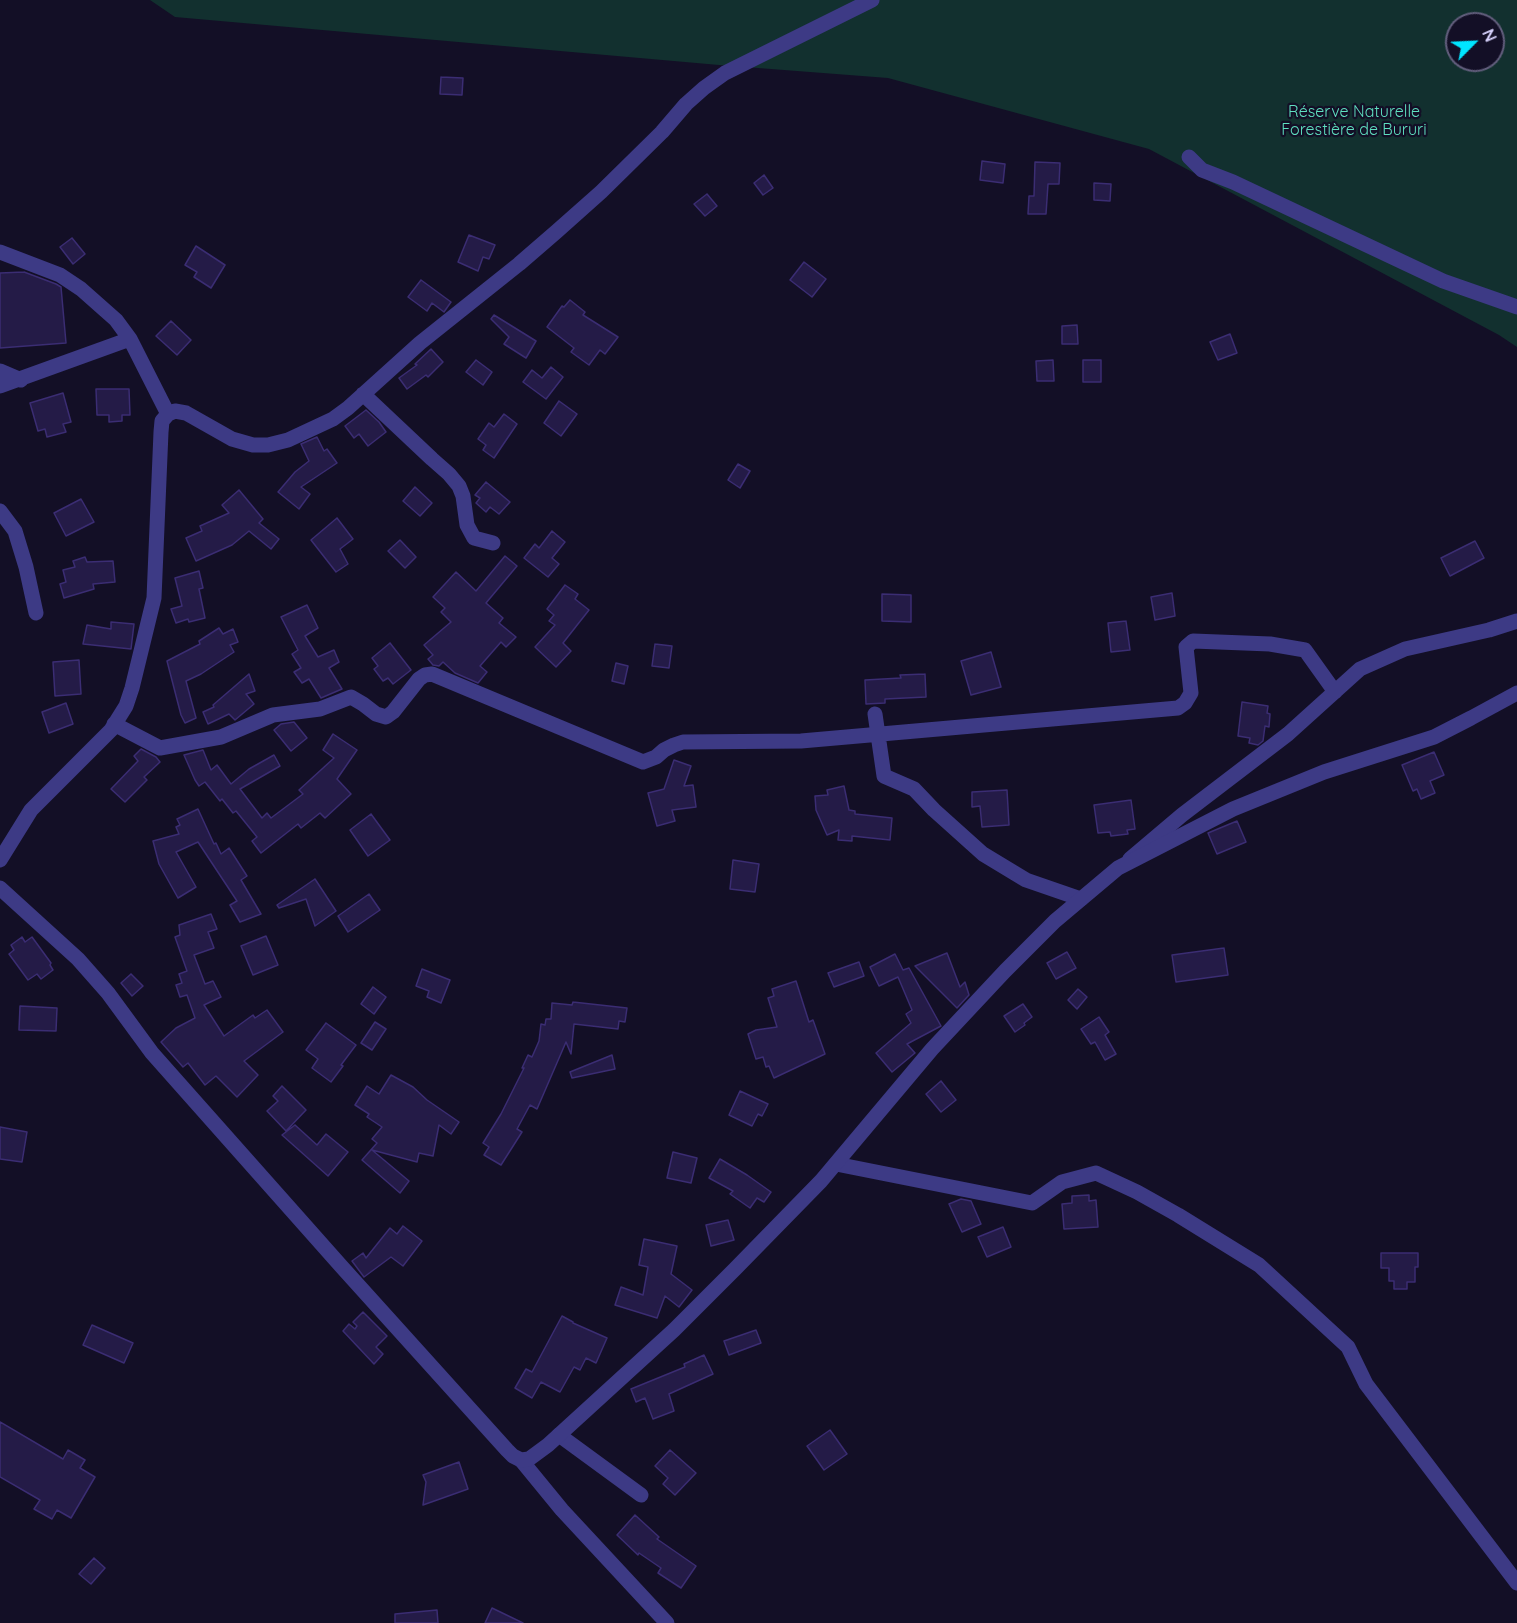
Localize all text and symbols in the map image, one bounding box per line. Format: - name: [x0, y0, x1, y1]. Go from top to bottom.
- north arrow: [1445, 12, 1505, 72]
- text: N: [1478, 26, 1501, 45]
- park label: Réserve Naturelle Forestière de Bururi: [1281, 102, 1427, 140]

